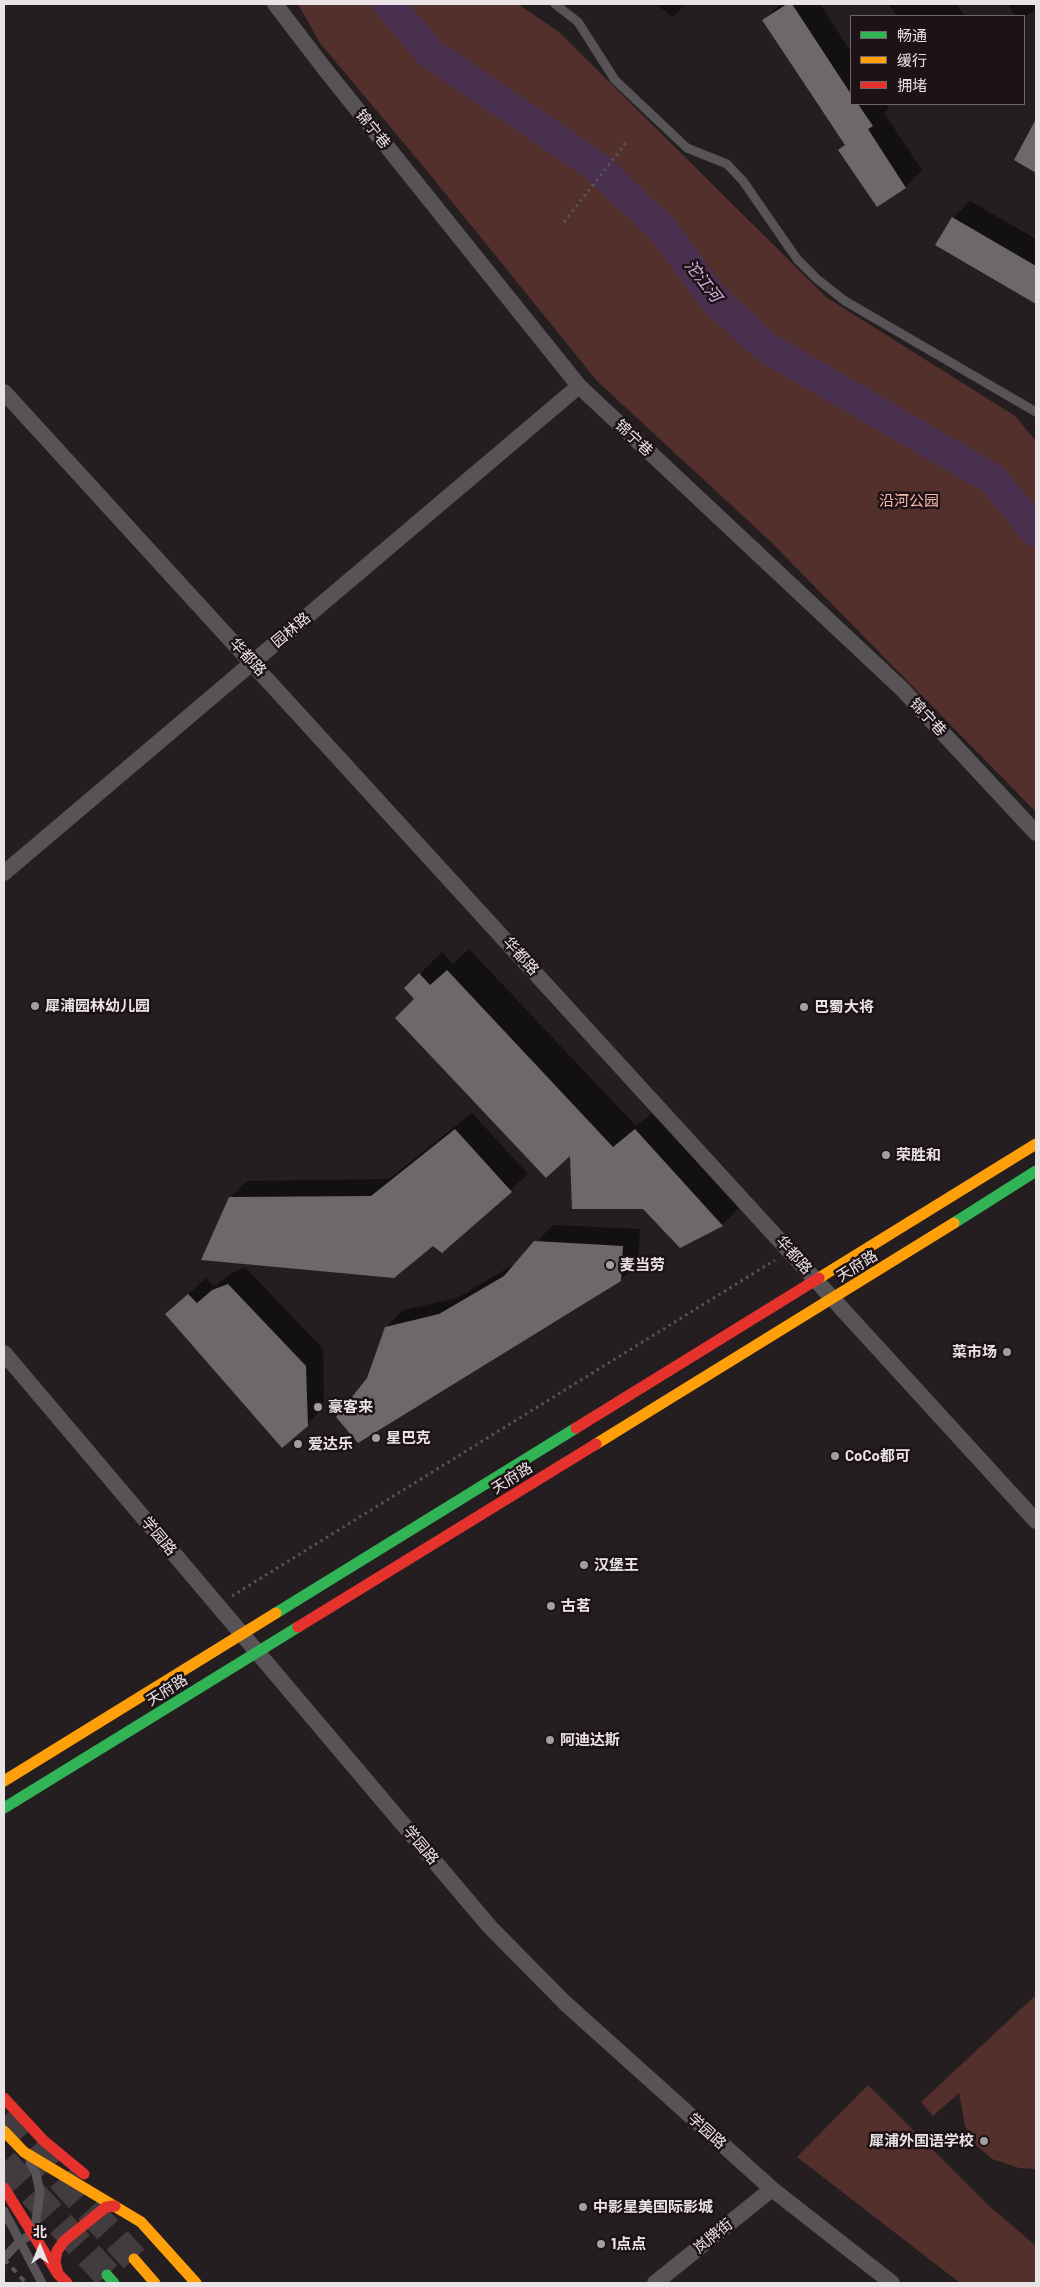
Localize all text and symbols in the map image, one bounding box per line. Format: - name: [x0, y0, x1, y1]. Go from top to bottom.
- legend: [850, 15, 1025, 105]
- text: 畅通: [897, 26, 927, 44]
- text: 缓行: [897, 51, 927, 69]
- text: 拥堵: [897, 76, 927, 94]
- street label: 锦宁巷: [352, 106, 394, 152]
- water label: 沱江河: [681, 256, 725, 306]
- street label: 锦宁巷: [611, 416, 657, 460]
- park label: 沿河公园: [879, 492, 939, 510]
- street label: 园林路: [268, 609, 314, 651]
- street label: 华都路: [226, 634, 270, 680]
- street label: 锦宁巷: [906, 694, 950, 740]
- street label: 华都路: [499, 933, 543, 979]
- place label: 犀浦园林幼儿园: [45, 997, 150, 1015]
- place label: 巴蜀大将: [814, 998, 874, 1016]
- marker: 犀浦园林幼儿园: [29, 1000, 41, 1012]
- marker: 巴蜀大将: [798, 1001, 810, 1013]
- place label: 荣胜和: [896, 1146, 941, 1164]
- marker: 荣胜和: [880, 1149, 892, 1161]
- street label: 华都路: [772, 1232, 816, 1278]
- street label: 天府路: [833, 1246, 881, 1286]
- place label: 麦当劳: [620, 1256, 665, 1274]
- marker: 麦当劳: [604, 1259, 616, 1271]
- place label: 菜市场: [952, 1343, 997, 1361]
- marker: 菜市场: [1001, 1346, 1013, 1358]
- place label: 豪客来: [328, 1398, 373, 1416]
- marker: 豪客来: [312, 1401, 324, 1413]
- place label: 星巴克: [386, 1429, 431, 1447]
- marker: 星巴克: [370, 1432, 382, 1444]
- place label: 爱达乐: [308, 1435, 353, 1453]
- marker: 爱达乐: [292, 1438, 304, 1450]
- place label: CoCo都可: [845, 1447, 910, 1465]
- marker: CoCo都可: [829, 1450, 841, 1462]
- street label: 天府路: [488, 1458, 536, 1498]
- street label: 学园路: [138, 1513, 180, 1559]
- place label: 汉堡王: [594, 1556, 639, 1574]
- marker: 汉堡王: [578, 1559, 590, 1571]
- place label: 古茗: [561, 1597, 591, 1615]
- marker: 古茗: [545, 1600, 557, 1612]
- street label: 天府路: [143, 1670, 191, 1710]
- place label: 阿迪达斯: [560, 1731, 620, 1749]
- marker: 阿迪达斯: [544, 1734, 556, 1746]
- street label: 学园路: [400, 1822, 442, 1868]
- street label: 学园路: [684, 2109, 730, 2153]
- place label: 犀浦外国语学校: [869, 2132, 974, 2150]
- marker: 犀浦外国语学校: [978, 2135, 990, 2147]
- place label: 中影星美国际影城: [593, 2198, 713, 2216]
- marker: 中影星美国际影城: [577, 2201, 589, 2213]
- street label: 岚牌街: [690, 2215, 736, 2257]
- north arrow: [15, 2222, 65, 2272]
- text: 北: [33, 2223, 47, 2240]
- place label: 1点点: [611, 2235, 646, 2253]
- marker: 1点点: [595, 2238, 607, 2250]

